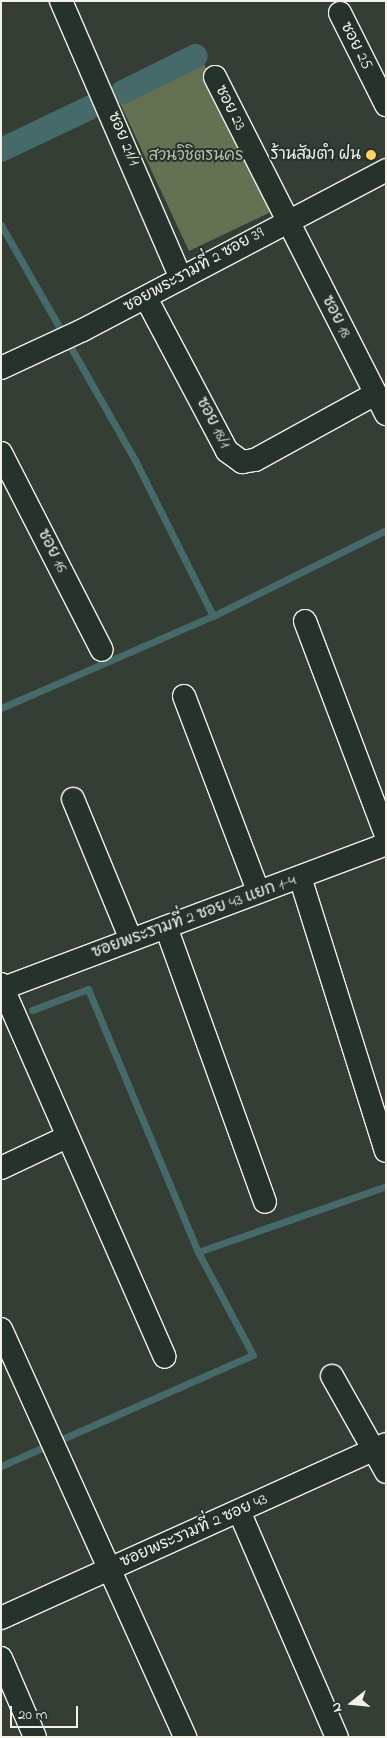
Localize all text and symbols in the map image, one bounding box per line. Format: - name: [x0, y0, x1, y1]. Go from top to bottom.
- street label: ซอย 25: [336, 19, 376, 73]
- street label: ซอย 23: [210, 82, 250, 134]
- street label: ซอย 21/1: [103, 109, 143, 169]
- place label: ร้านสัมตำ ฝน: [271, 145, 361, 165]
- park label: สวนวิชิตรนคร: [149, 146, 243, 166]
- marker: ร้านสัมตำ ฝน: [365, 149, 377, 161]
- street label: ซอยพระรามที่ 2 ซอย 39: [120, 223, 268, 317]
- street label: ซอย 18: [317, 293, 355, 341]
- street label: ซอย 18/1: [192, 394, 234, 452]
- street label: ซอย 16: [33, 526, 71, 576]
- street label: ซอยพระรามที่ 2 ซอย 43 แยก 1-4: [89, 871, 299, 963]
- street label: ซอยพระรามที่ 2 ซอย 43: [117, 1490, 271, 1572]
- north arrow: [327, 1678, 377, 1728]
- scale bar: [12, 1696, 80, 1728]
- text: N: [326, 1700, 348, 1715]
- text: 20 m: [18, 1704, 47, 1726]

